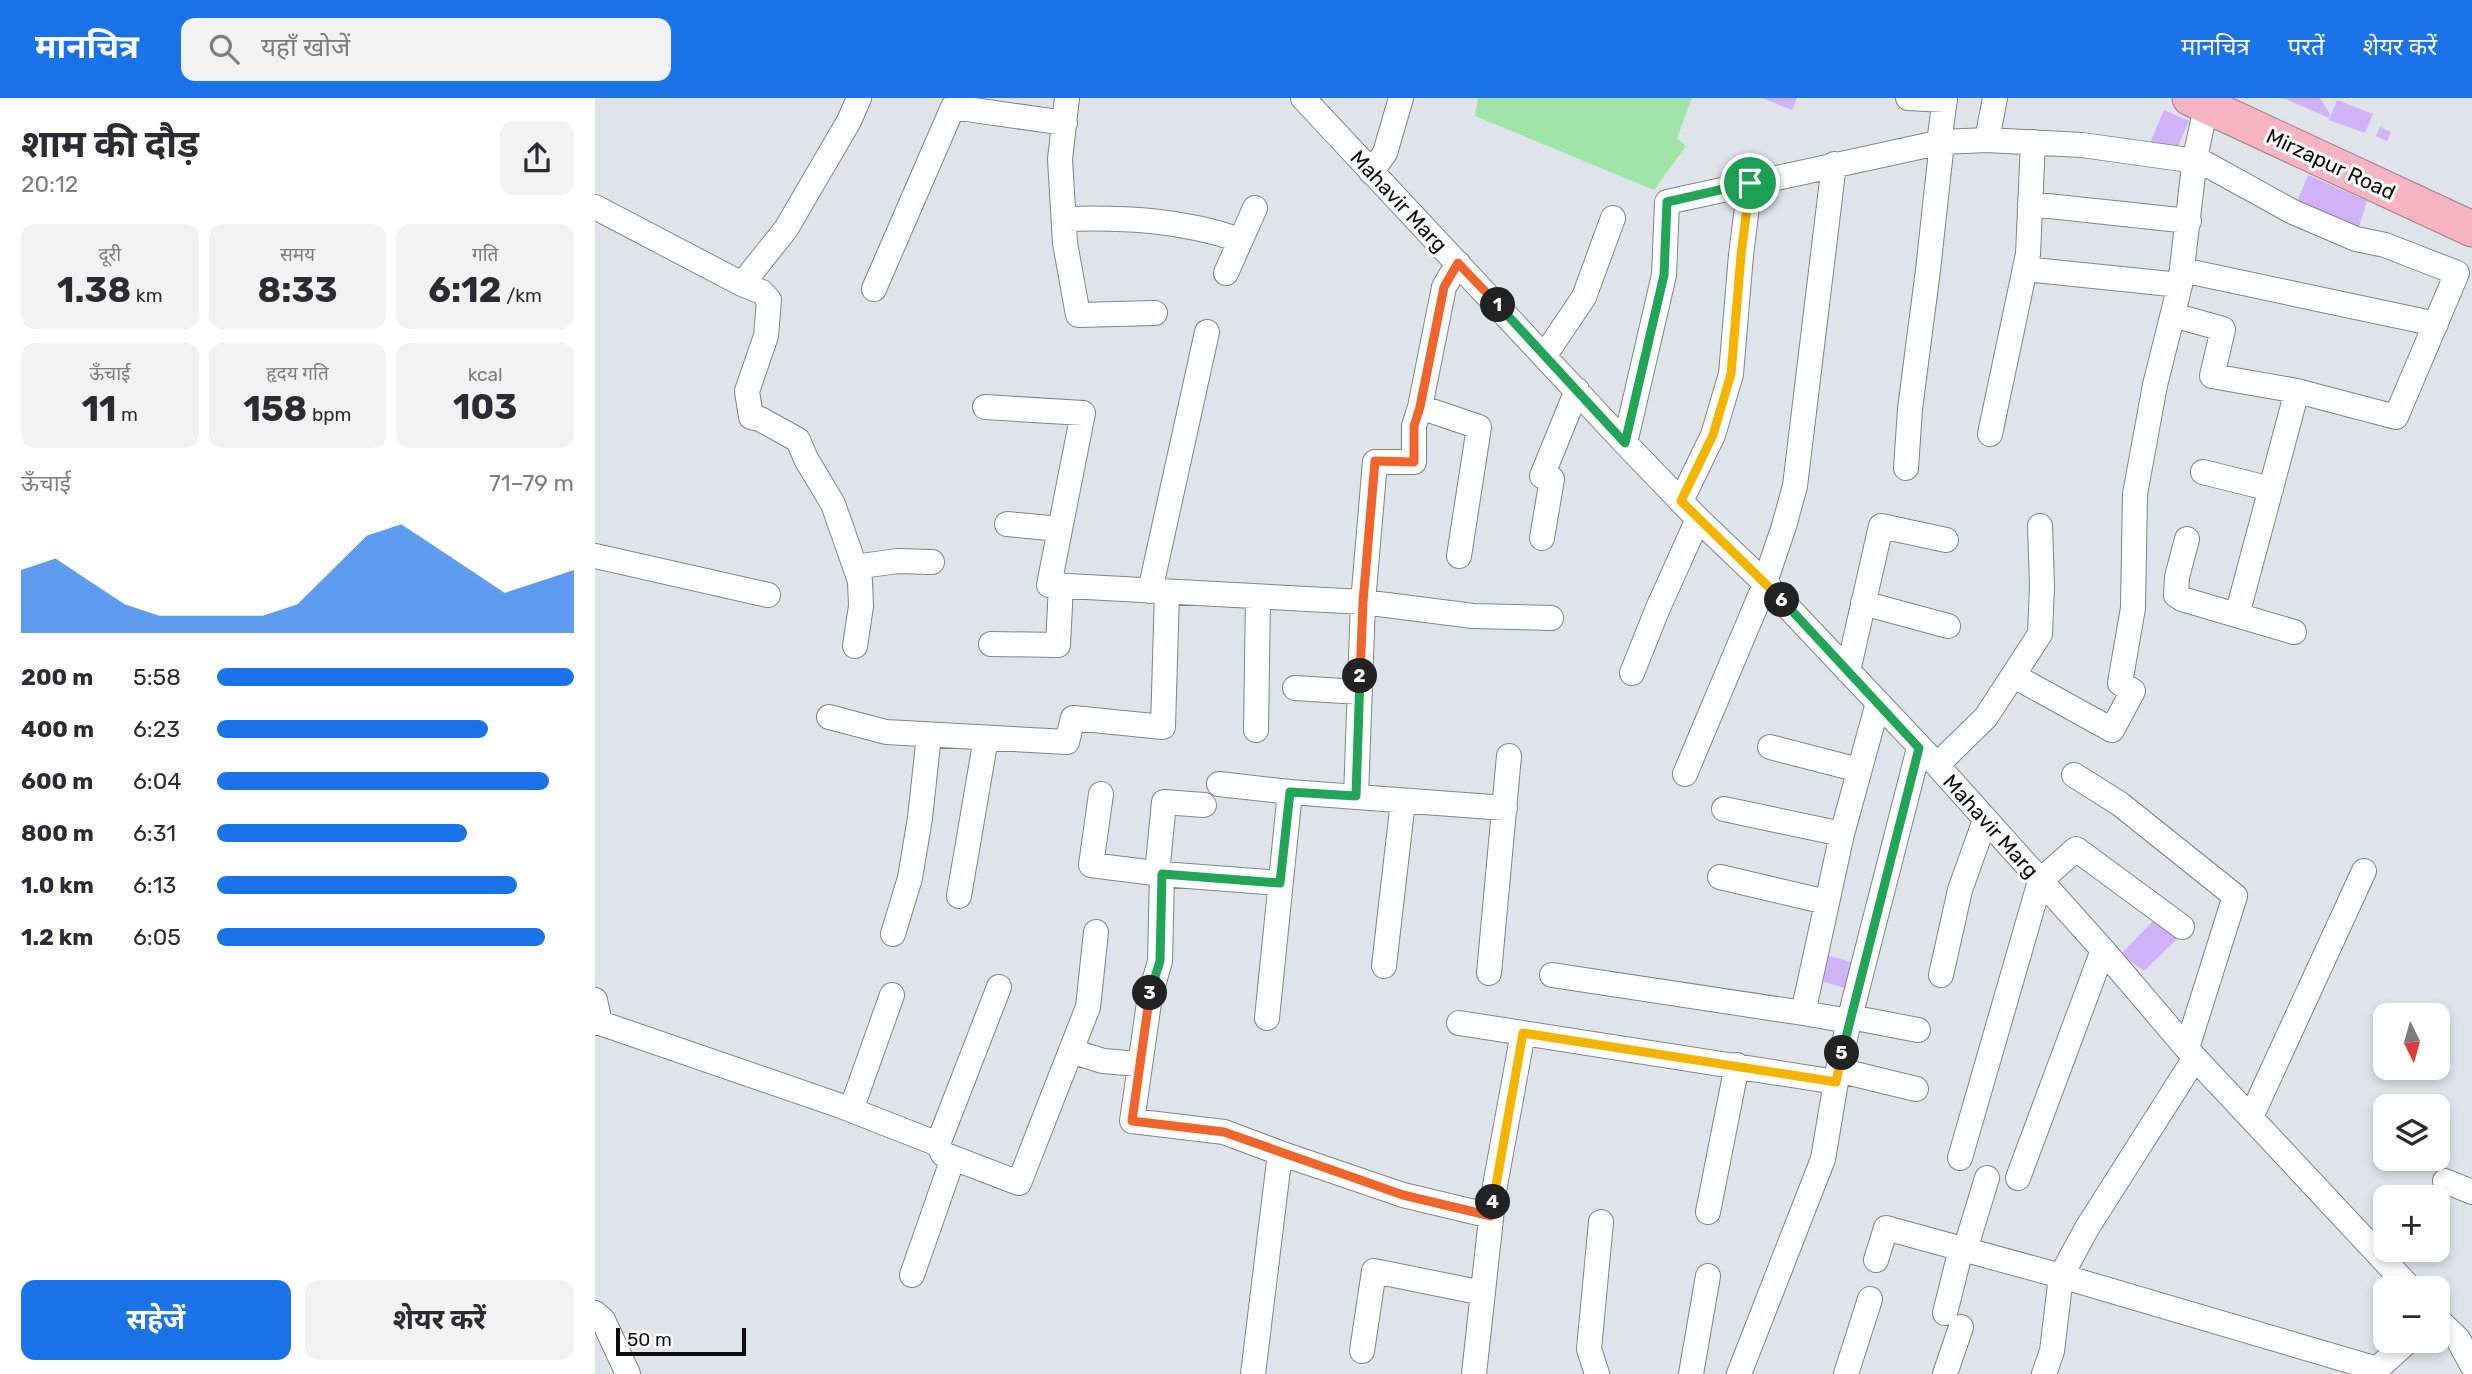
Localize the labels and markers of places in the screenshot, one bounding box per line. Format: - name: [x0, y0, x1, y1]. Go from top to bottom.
- pin: [1720, 153, 1780, 213]
- pin: 1: [1481, 288, 1515, 322]
- pin: 6: [1765, 582, 1799, 618]
- pin: 2: [1343, 658, 1377, 694]
- pin: 3: [1133, 976, 1167, 1010]
- pin: 5: [1825, 1035, 1859, 1070]
- pin: 4: [1475, 1184, 1511, 1220]

